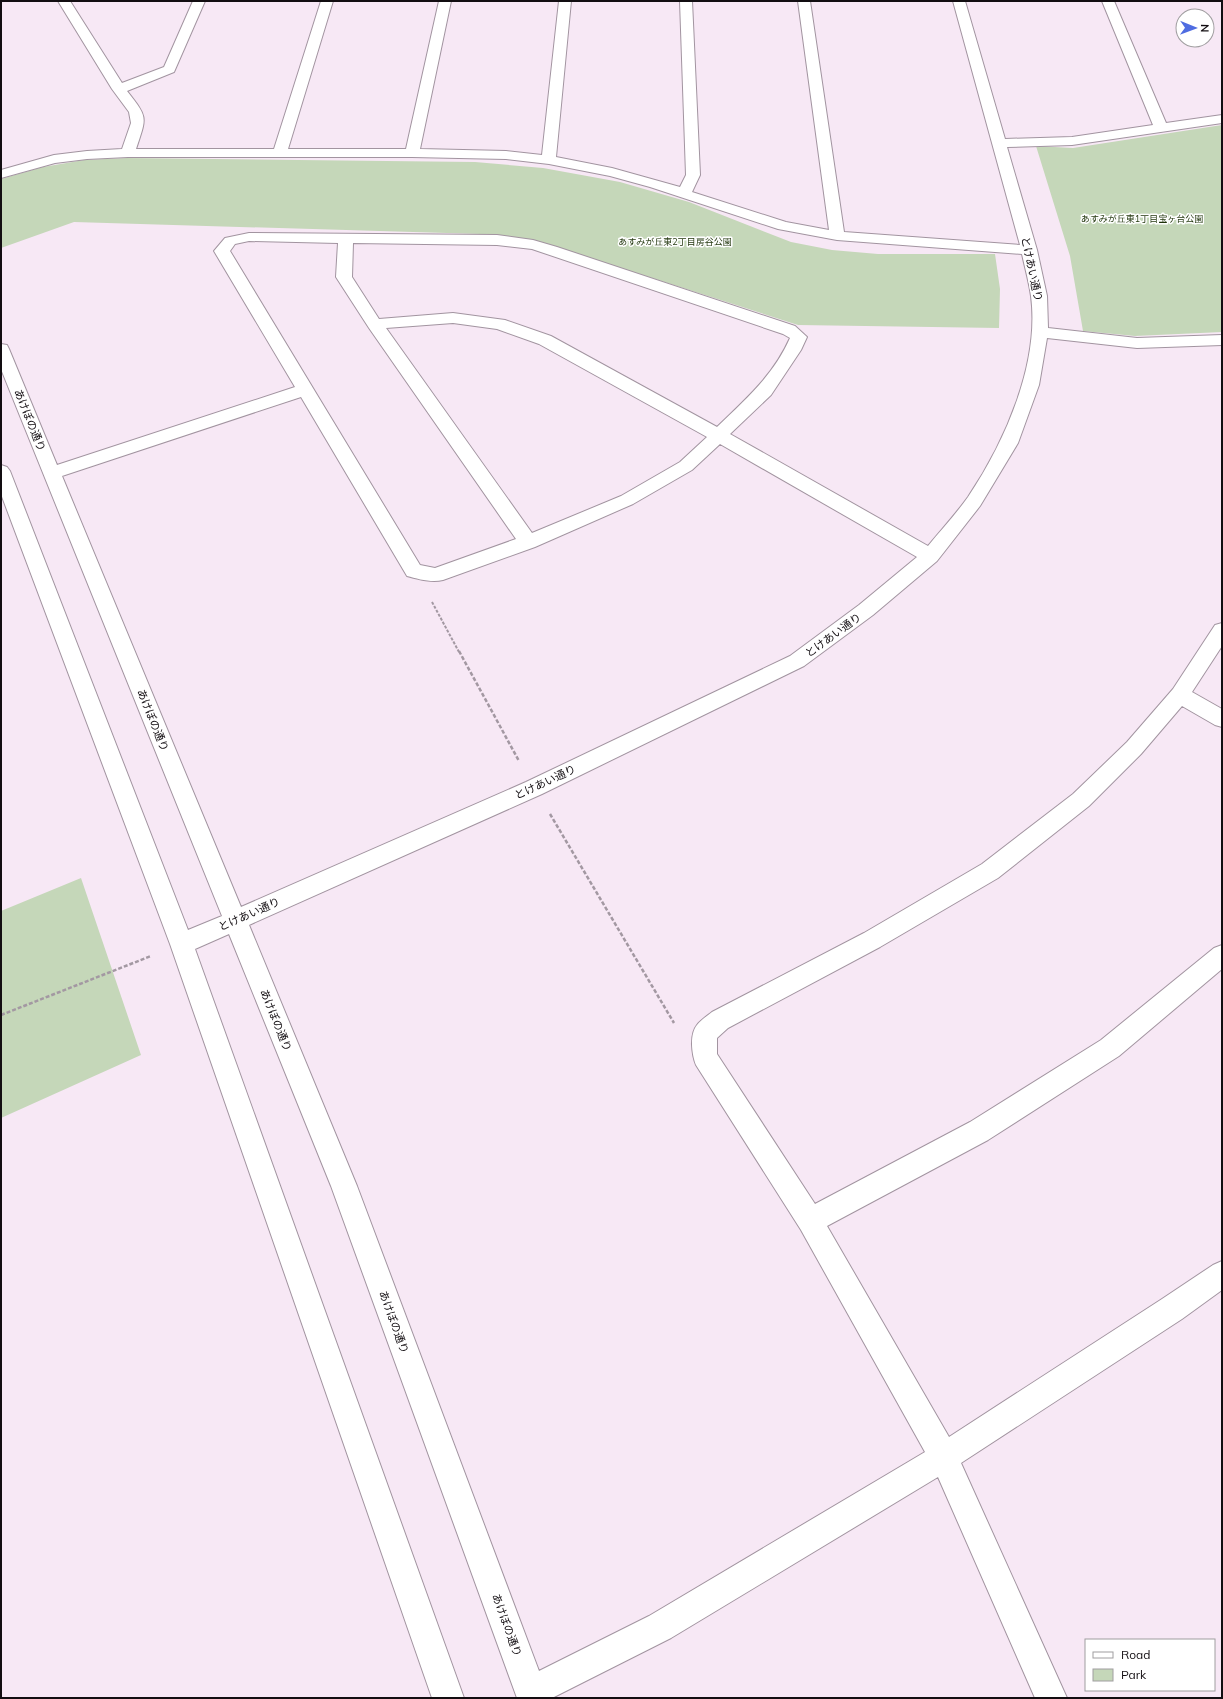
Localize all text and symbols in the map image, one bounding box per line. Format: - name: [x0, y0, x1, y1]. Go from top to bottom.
- north arrow: [1175, 8, 1215, 48]
- text: N: [1198, 24, 1212, 32]
- park label: あすみが丘東1丁目宝ヶ台公園: [1081, 213, 1203, 224]
- street label: とけあい通り: [1018, 235, 1046, 303]
- park label: あすみが丘東2丁目房谷公園: [618, 236, 732, 247]
- street label: あけぼの通り: [11, 387, 49, 453]
- street label: とけあい通り: [802, 610, 864, 660]
- street label: あけぼの通り: [134, 687, 172, 753]
- street label: とけあい通り: [512, 762, 578, 802]
- street label: とけあい通り: [216, 894, 282, 934]
- street label: あけぼの通り: [257, 987, 295, 1053]
- street label: あけぼの通り: [376, 1289, 412, 1355]
- street label: あけぼの通り: [489, 1592, 525, 1658]
- legend: [1085, 1639, 1215, 1691]
- text: Road: [1121, 1647, 1150, 1662]
- text: Park: [1121, 1667, 1147, 1682]

